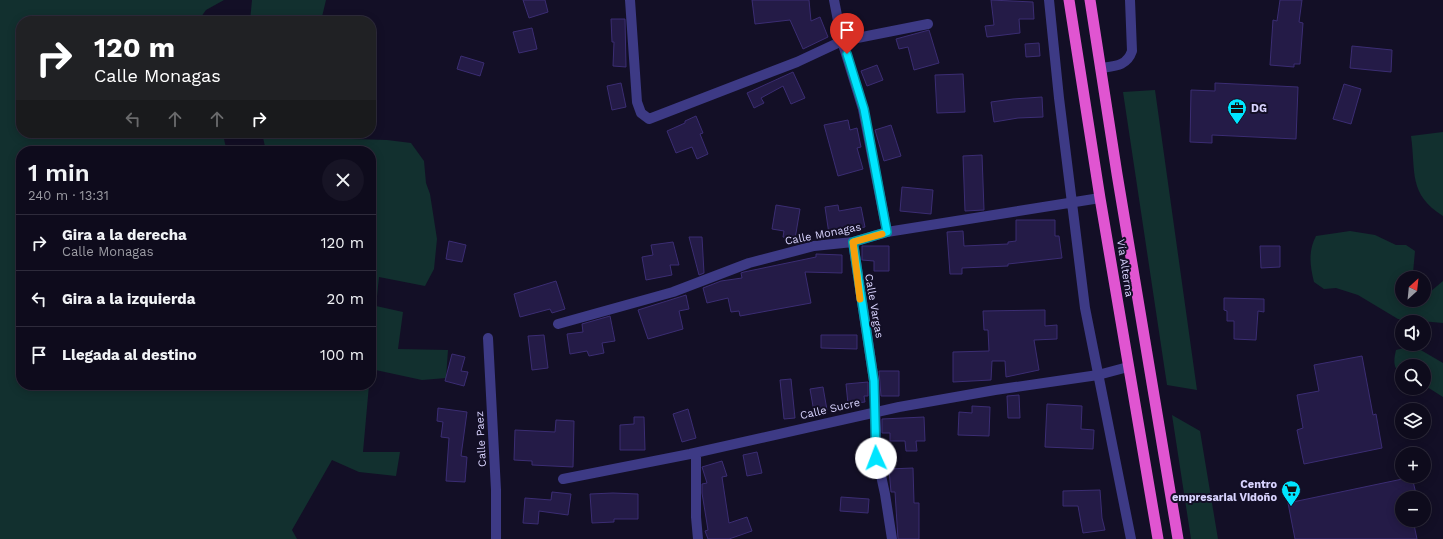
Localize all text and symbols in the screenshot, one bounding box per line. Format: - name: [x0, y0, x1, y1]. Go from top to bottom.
- pin: [830, 13, 864, 54]
- icon: arrive: [836, 19, 858, 41]
- text: 120 m: [94, 31, 175, 64]
- icon: right: [28, 32, 80, 84]
- text: Calle Monagas: [94, 65, 221, 86]
- office icon: DG: [1226, 97, 1248, 125]
- place label: DG: [1251, 102, 1267, 115]
- icon: left: [122, 108, 144, 130]
- icon: ahead: [164, 108, 186, 130]
- icon: ahead: [206, 108, 228, 130]
- icon: right: [248, 108, 270, 130]
- text: 1 min: [28, 159, 90, 187]
- button: close: [322, 159, 364, 201]
- text: 240 m · 13:31: [28, 188, 109, 203]
- street label: Calle Monagas: [784, 220, 862, 248]
- text: Gira a la derecha: [62, 226, 187, 244]
- icon: right: [28, 232, 50, 254]
- text: 120 m: [321, 234, 364, 252]
- street label: Vía Alterna: [1114, 238, 1136, 298]
- text: Calle Monagas: [62, 244, 154, 259]
- north arrow: [1395, 271, 1431, 307]
- map controls: [1395, 271, 1431, 527]
- street label: Calle Vargas: [862, 273, 886, 339]
- icon: left: [28, 288, 50, 310]
- text: Gira a la izquierda: [62, 290, 195, 308]
- text: 20 m: [327, 290, 364, 308]
- button: sound: [1395, 315, 1431, 351]
- icon: arrive: [28, 344, 50, 366]
- text: Llegada al destino: [62, 346, 197, 364]
- text: 100 m: [320, 346, 364, 364]
- button: search: [1395, 359, 1431, 395]
- street label: Calle Sucre: [799, 396, 861, 422]
- button: layers: [1395, 403, 1431, 439]
- street label: Calle Paez: [473, 411, 489, 467]
- position arrow: [855, 437, 897, 479]
- button: +: [1395, 447, 1431, 483]
- place label: Centro empresarial Vidoño: [1172, 478, 1277, 504]
- supermarket icon: Centro empresarial Vidoño: [1280, 479, 1302, 507]
- button: −: [1395, 491, 1431, 527]

